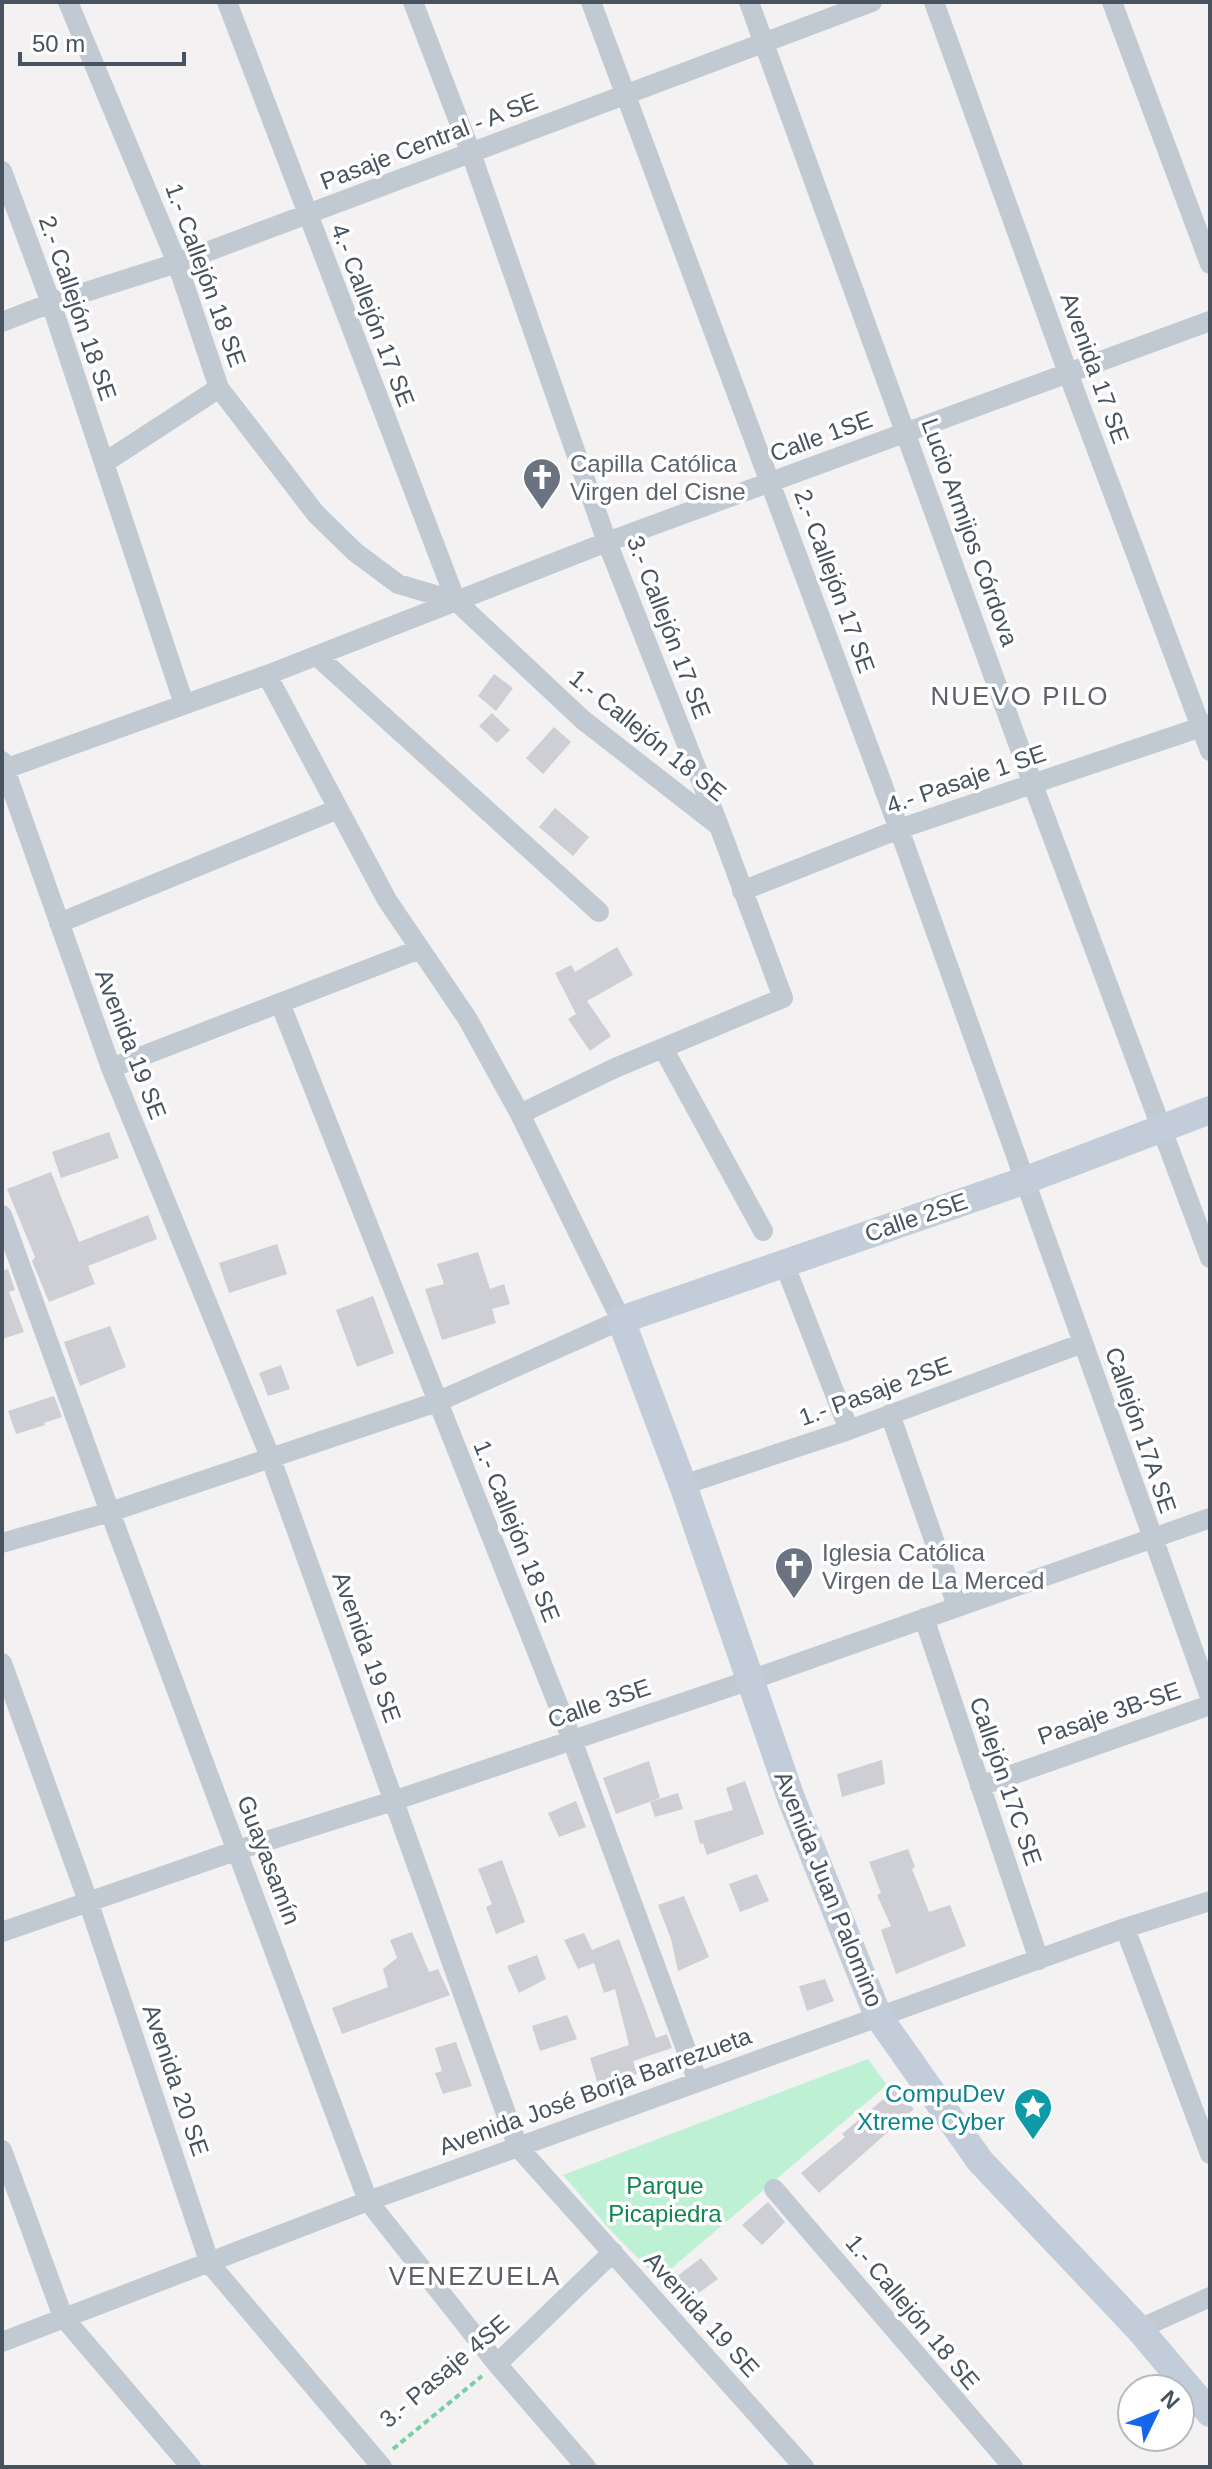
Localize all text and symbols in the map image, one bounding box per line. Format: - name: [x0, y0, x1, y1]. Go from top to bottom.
- scale bar: [20, 16, 184, 66]
- text: 50 m: [32, 30, 85, 57]
- street label: Pasaje Central - A SE: [316, 87, 542, 195]
- street label: 1.- Callejón 18 SE: [160, 179, 252, 371]
- street label: 2.- Callejón 18 SE: [34, 212, 122, 404]
- street label: 4.- Callejón 17 SE: [326, 220, 420, 410]
- street label: Avenida 17 SE: [1055, 289, 1135, 447]
- street label: Calle 1SE: [766, 405, 876, 467]
- street label: Lucio Armijos Córdova: [916, 415, 1024, 650]
- place label: Capilla Católica Virgen del Cisne: [570, 450, 746, 505]
- church icon: Capilla Católica Virgen del Cisne: [521, 456, 563, 511]
- street label: 2.- Callejón 17 SE: [789, 485, 881, 677]
- street label: 3.- Callejón 17 SE: [622, 532, 716, 722]
- street label: 1.- Callejón 18 SE: [564, 664, 732, 806]
- district label: NUEVO PILO: [931, 681, 1109, 711]
- street label: 4.- Pasaje 1 SE: [883, 739, 1049, 819]
- street label: Avenida 19 SE: [90, 965, 172, 1123]
- street label: Calle 2SE: [861, 1187, 971, 1247]
- street label: Callejón 17A SE: [1100, 1344, 1182, 1516]
- street label: 1.- Pasaje 2SE: [795, 1351, 955, 1431]
- street label: 1.- Callejón 18 SE: [468, 1436, 566, 1626]
- place label: Iglesia Católica Virgen de La Merced: [822, 1539, 1044, 1594]
- church icon: Iglesia Católica Virgen de La Merced: [773, 1545, 815, 1600]
- street label: Avenida 19 SE: [327, 1568, 407, 1726]
- street label: Calle 3SE: [544, 1673, 654, 1733]
- street label: Pasaje 3B-SE: [1034, 1676, 1184, 1750]
- street label: Callejón 17C SE: [965, 1693, 1047, 1869]
- street label: Avenida Juan Palomino: [769, 1767, 889, 2011]
- street label: Guayasamín: [232, 1792, 306, 1928]
- street label: Avenida 20 SE: [137, 2001, 215, 2159]
- street label: Avenida José Borja Barrezueta: [435, 2022, 755, 2160]
- place label: CompuDev Xtreme Cyber: [857, 2080, 1005, 2135]
- place icon: CompuDev Xtreme Cyber: [1012, 2086, 1054, 2141]
- park label: Parque Picapiedra: [608, 2172, 722, 2227]
- street label: 1.- Callejón 18 SE: [840, 2229, 986, 2395]
- street label: Avenida 19 SE: [639, 2246, 765, 2382]
- district label: VENEZUELA: [389, 2261, 561, 2291]
- street label: 3.- Pasaje 4SE: [374, 2309, 514, 2433]
- north arrow: [1116, 2373, 1196, 2453]
- text: N: [1156, 2385, 1185, 2414]

